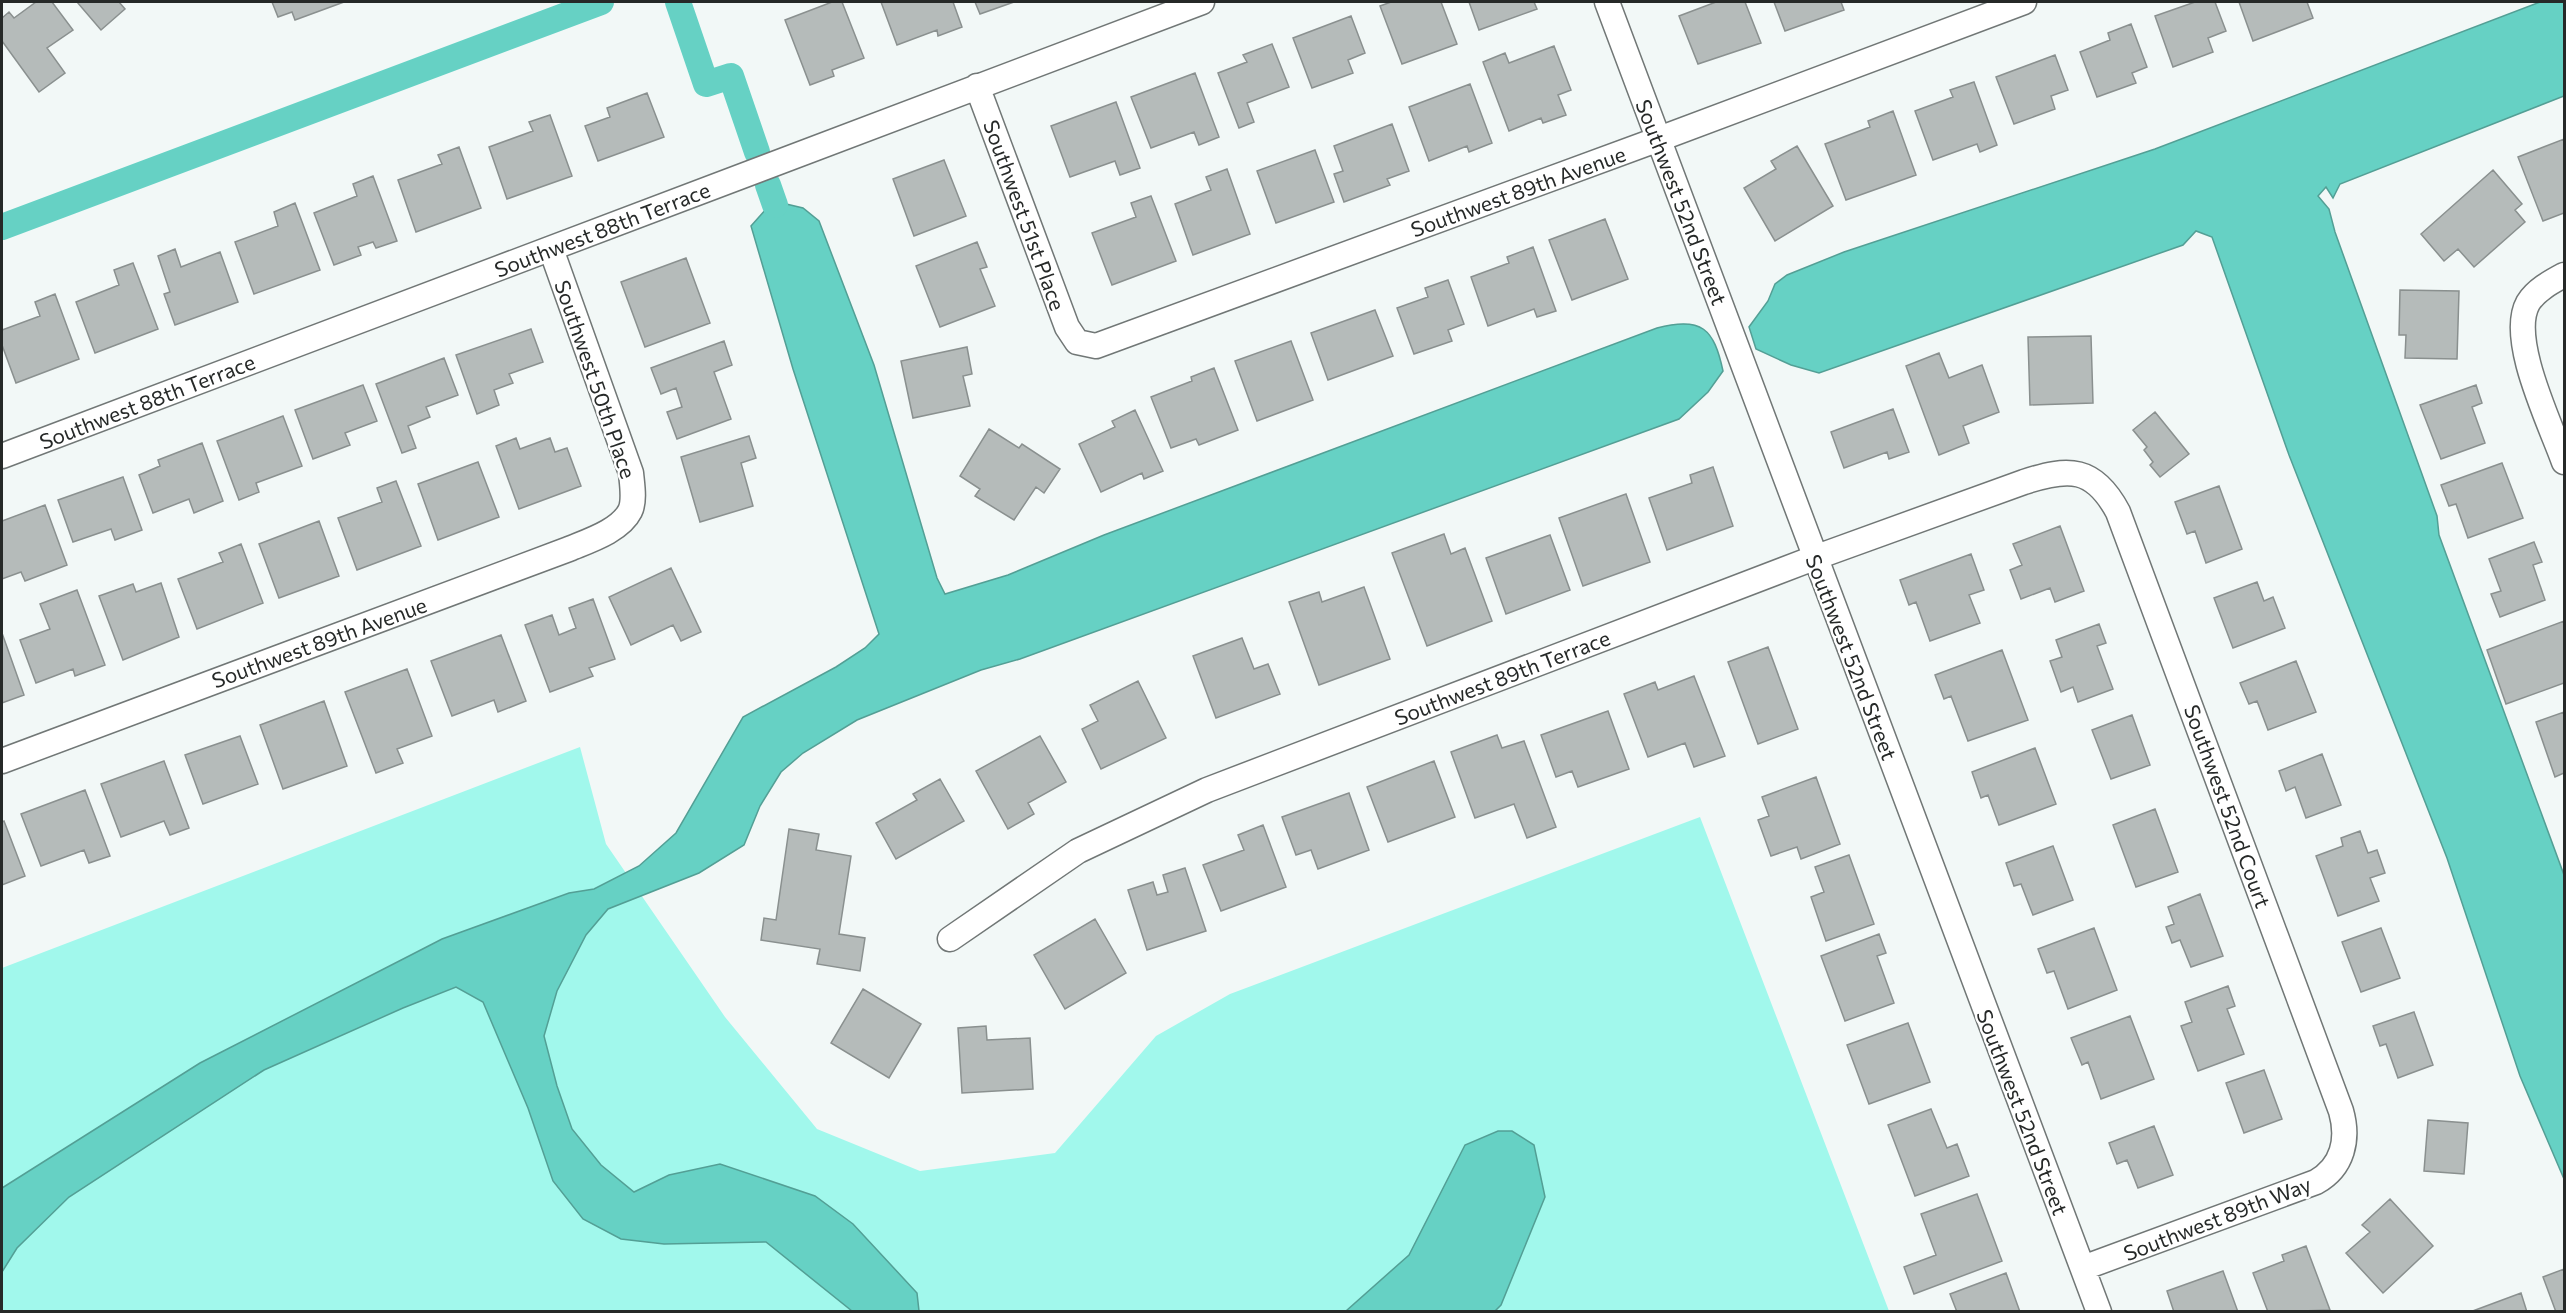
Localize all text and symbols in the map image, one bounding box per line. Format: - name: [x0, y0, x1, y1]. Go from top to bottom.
- street label: Southwest 52nd Street: [1631, 96, 1733, 308]
- street label: Southwest 51st Place: [979, 116, 1071, 314]
- street label: Southwest 89th Avenue: [1407, 140, 1629, 242]
- street label: Southwest 88th Terrace: [491, 176, 713, 282]
- street label: Southwest 50th Place: [550, 277, 642, 481]
- street label: Southwest 88th Terrace: [36, 348, 258, 454]
- street label: Southwest 52nd Street: [1801, 551, 1903, 763]
- street label: Southwest 89th Avenue: [208, 591, 430, 693]
- street label: Southwest 89th Terrace: [1391, 624, 1613, 730]
- street label: Southwest 52nd Court: [2180, 701, 2276, 911]
- street label: Southwest 52nd Street: [1972, 1006, 2074, 1218]
- street label: Southwest 89th Way: [2120, 1171, 2314, 1265]

